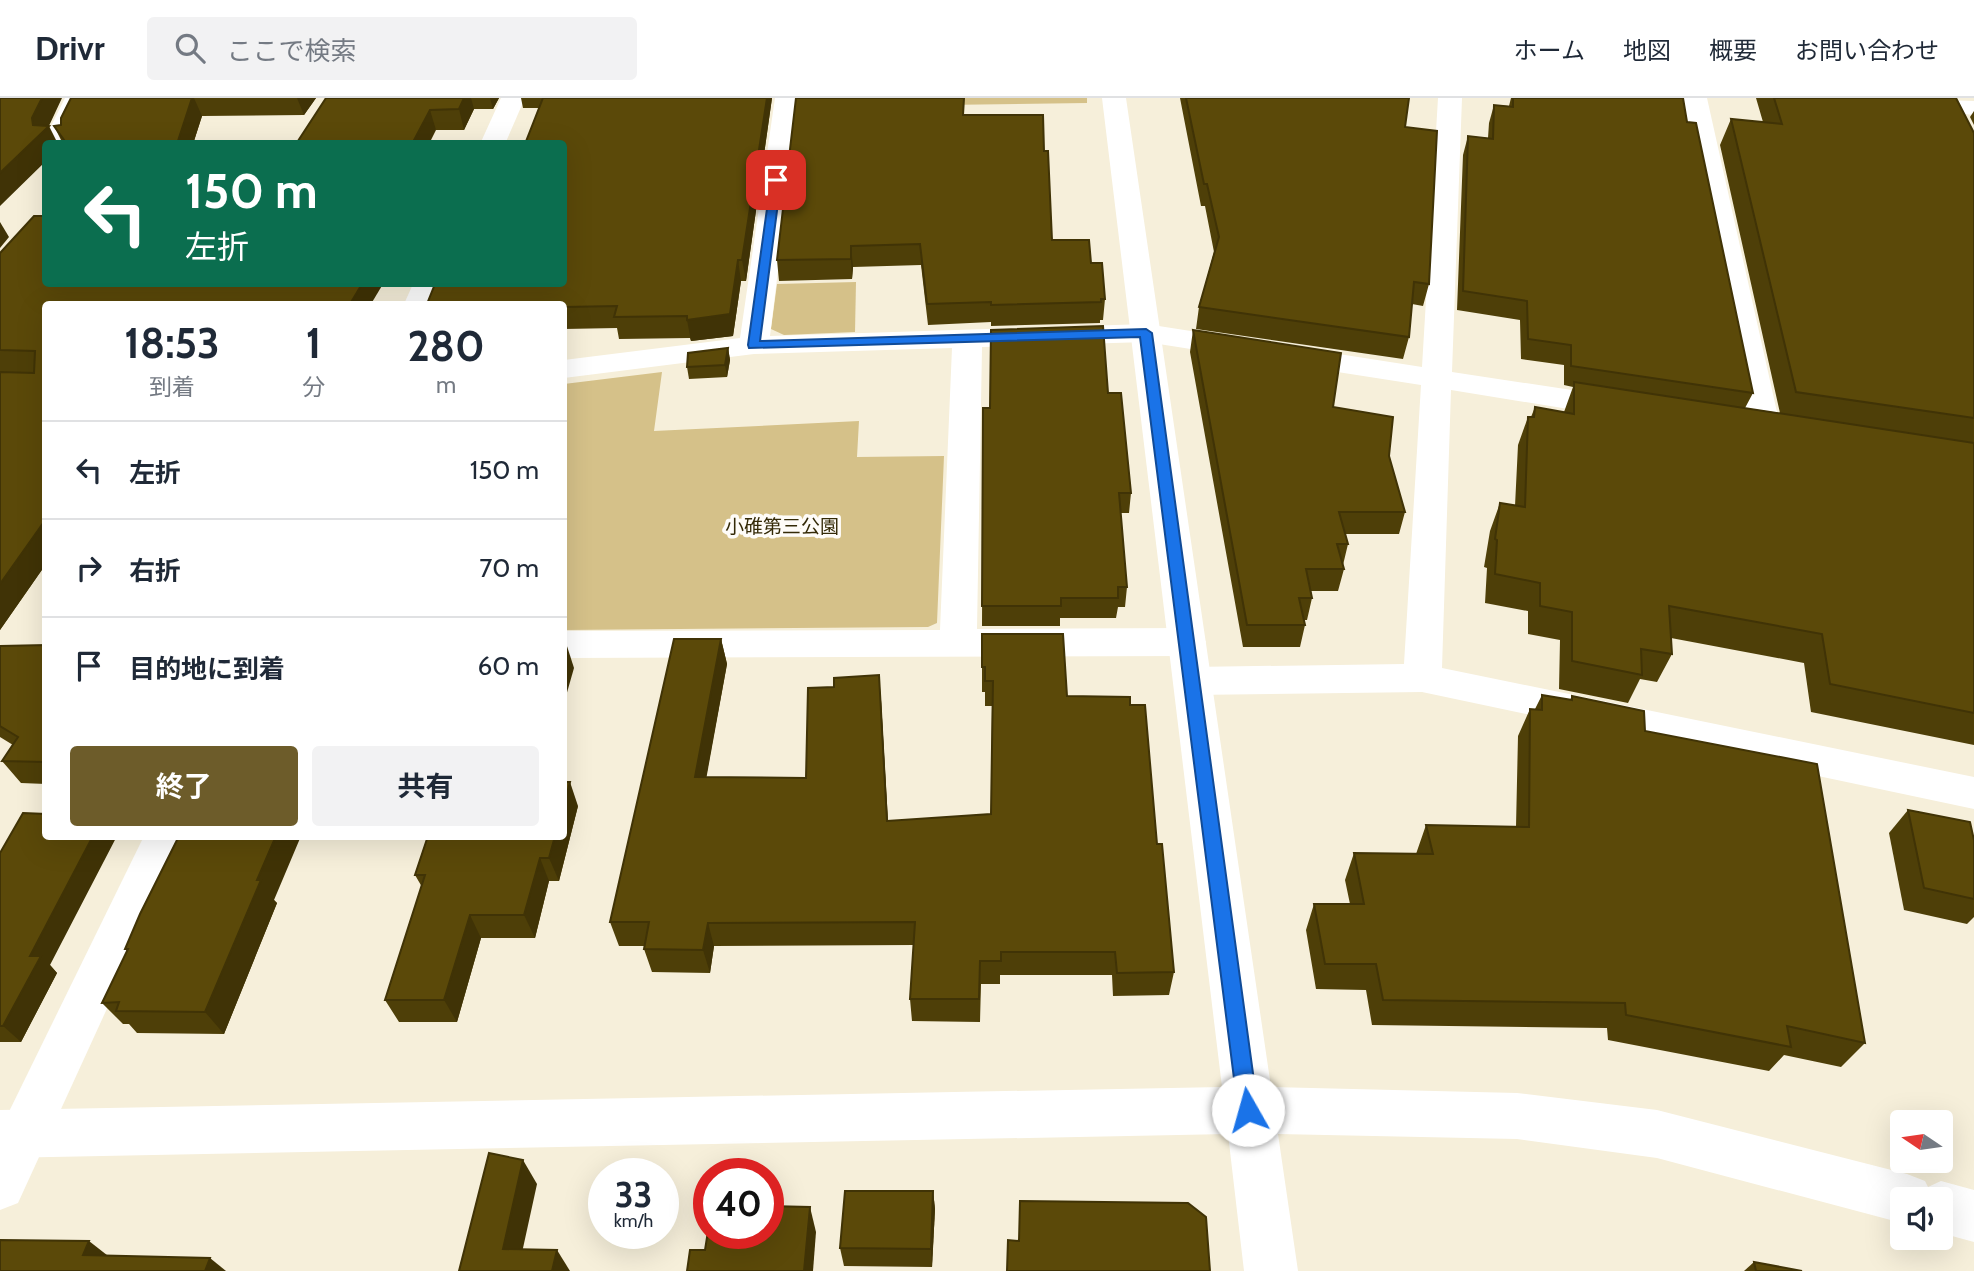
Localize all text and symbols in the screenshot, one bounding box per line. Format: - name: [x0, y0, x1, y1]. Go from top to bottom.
- search box: [147, 17, 637, 80]
- text: Drivr: [35, 28, 105, 68]
- icon: search: [171, 29, 209, 67]
- text: ここで検索: [227, 35, 357, 67]
- text: ホーム: [1514, 36, 1585, 65]
- text: 地図: [1623, 36, 1671, 65]
- text: 概要: [1709, 36, 1757, 65]
- text: お問い合わせ: [1795, 36, 1939, 65]
- pin: [746, 150, 806, 210]
- text: 150 m: [185, 161, 318, 220]
- icon: arrive: [757, 161, 795, 199]
- icon: left: [70, 168, 161, 259]
- text: 左折: [185, 227, 249, 266]
- text: 18:53: [124, 317, 220, 369]
- text: 1: [306, 317, 321, 369]
- text: 280: [407, 320, 485, 372]
- text: m: [436, 371, 456, 399]
- text: 到着: [149, 373, 195, 401]
- text: 分: [302, 373, 325, 401]
- icon: left: [70, 451, 108, 489]
- text: 150 m: [470, 454, 539, 486]
- text: 左折: [129, 457, 181, 489]
- park label: 小碓第三公園: [725, 515, 839, 538]
- icon: right: [70, 549, 108, 587]
- text: 70 m: [479, 552, 539, 584]
- text: 右折: [129, 555, 181, 587]
- icon: arrive: [70, 647, 108, 685]
- text: 60 m: [477, 650, 539, 682]
- text: 目的地に到着: [129, 653, 285, 685]
- button: 終了: [70, 746, 298, 826]
- button: 共有: [312, 746, 539, 826]
- position arrow: [1211, 1073, 1285, 1147]
- north arrow: [1890, 1110, 1953, 1172]
- map controls: [1890, 1110, 1953, 1250]
- speed limit sign: 40: [693, 1158, 784, 1249]
- text: 33: [615, 1173, 652, 1216]
- button: sound: [1890, 1187, 1953, 1250]
- text: km/h: [614, 1210, 653, 1232]

